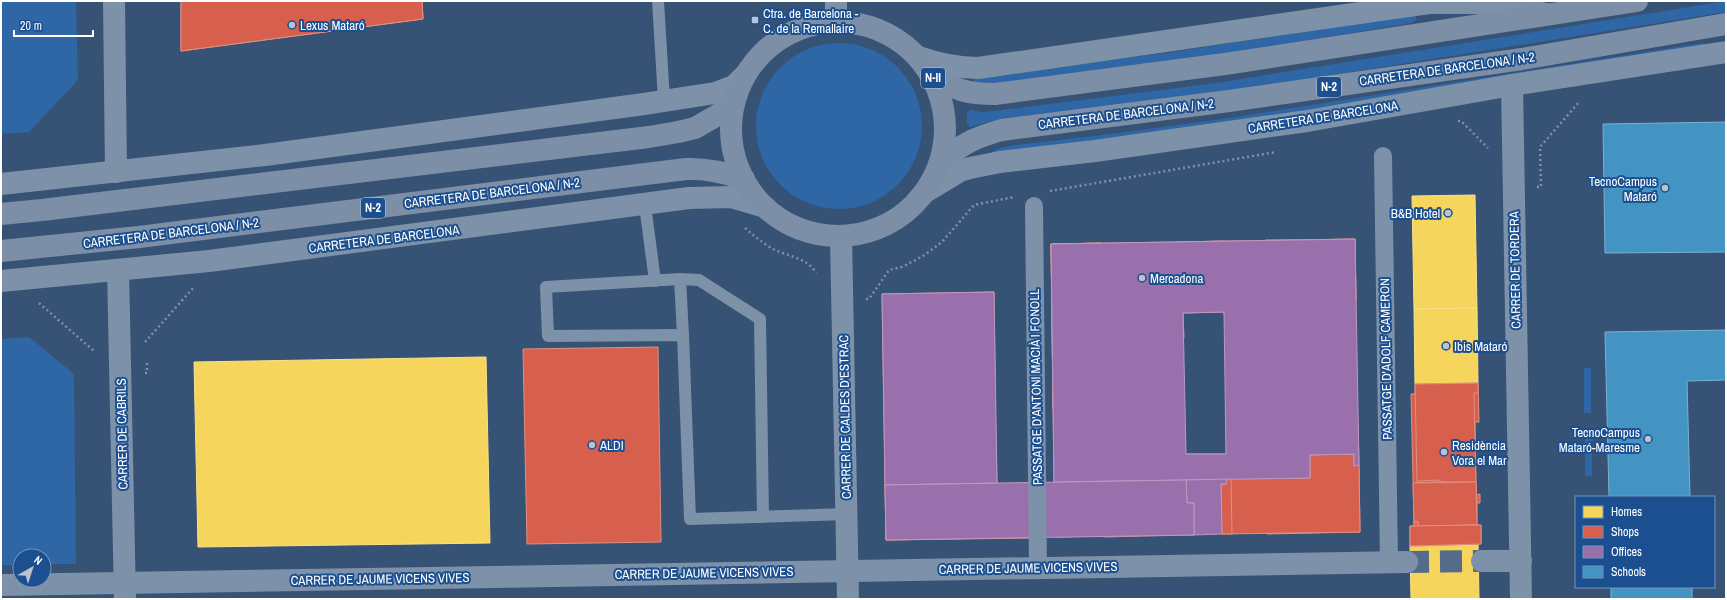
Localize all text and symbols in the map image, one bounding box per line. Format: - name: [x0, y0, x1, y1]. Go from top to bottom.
- place label: Ctra. de Barcelona - C. de la Remallaire: [763, 5, 859, 37]
- scale bar: [14, 12, 93, 38]
- marker: Ctra. de Barcelona - C. de la Remallaire: [750, 15, 760, 25]
- place label: Lexus Mataró: [300, 17, 365, 34]
- text: 20 m: [20, 18, 42, 34]
- marker: Lexus Mataró: [287, 20, 297, 30]
- street label: CARRETERA DE BARCELONA / N-2: [1358, 48, 1536, 90]
- road number: N-II: [921, 68, 945, 88]
- road number: N-2: [1317, 77, 1341, 97]
- street label: CARRETERA DE BARCELONA / N-2: [1037, 95, 1215, 133]
- street label: CARRETERA DE BARCELONA: [1247, 97, 1400, 137]
- place label: TecnoCampus Mataró: [1589, 173, 1657, 205]
- street label: CARRETERA DE BARCELONA / N-2: [403, 174, 581, 212]
- marker: TecnoCampus Mataró: [1660, 183, 1670, 193]
- road number: N-2: [361, 198, 385, 218]
- place label: B&B Hotel: [1391, 205, 1440, 222]
- marker: B&B Hotel: [1443, 208, 1453, 218]
- street label: CARRER DE TORDERA: [1505, 210, 1525, 329]
- street label: CARRETERA DE BARCELONA / N-2: [82, 214, 260, 252]
- street label: CARRETERA DE BARCELONA: [308, 221, 461, 257]
- place label: Mercadona: [1150, 270, 1203, 287]
- marker: Mercadona: [1137, 273, 1147, 283]
- street label: PASSATGE D'ADOLF CAMERON: [1376, 278, 1396, 440]
- street label: PASSATGE D'ANTONI MACIÀ I FONOLL: [1026, 289, 1046, 485]
- street label: CARRER DE CALDES D'ESTRAC: [835, 334, 855, 499]
- place label: Ibis Mataró: [1454, 338, 1507, 355]
- marker: Ibis Mataró: [1441, 341, 1451, 351]
- street label: CARRER DE CABRILS: [113, 378, 131, 490]
- place label: TecnoCampus Mataró-Maresme: [1559, 424, 1640, 456]
- marker: TecnoCampus Mataró-Maresme: [1643, 434, 1653, 444]
- place label: ALDI: [599, 437, 624, 454]
- place label: Residència Vora el Mar: [1452, 437, 1507, 469]
- marker: ALDI: [587, 440, 597, 450]
- marker: Residència Vora el Mar: [1439, 447, 1449, 457]
- legend: [1575, 496, 1715, 588]
- text: Homes: [1611, 504, 1642, 520]
- text: Shops: [1611, 524, 1639, 540]
- text: Offices: [1611, 544, 1642, 560]
- north arrow: [12, 548, 52, 588]
- text: N: [31, 553, 45, 568]
- street label: CARRER DE JAUME VICENS VIVES: [938, 558, 1118, 578]
- street label: CARRER DE JAUME VICENS VIVES: [614, 563, 794, 583]
- text: Schools: [1611, 564, 1646, 580]
- street label: CARRER DE JAUME VICENS VIVES: [290, 569, 470, 589]

